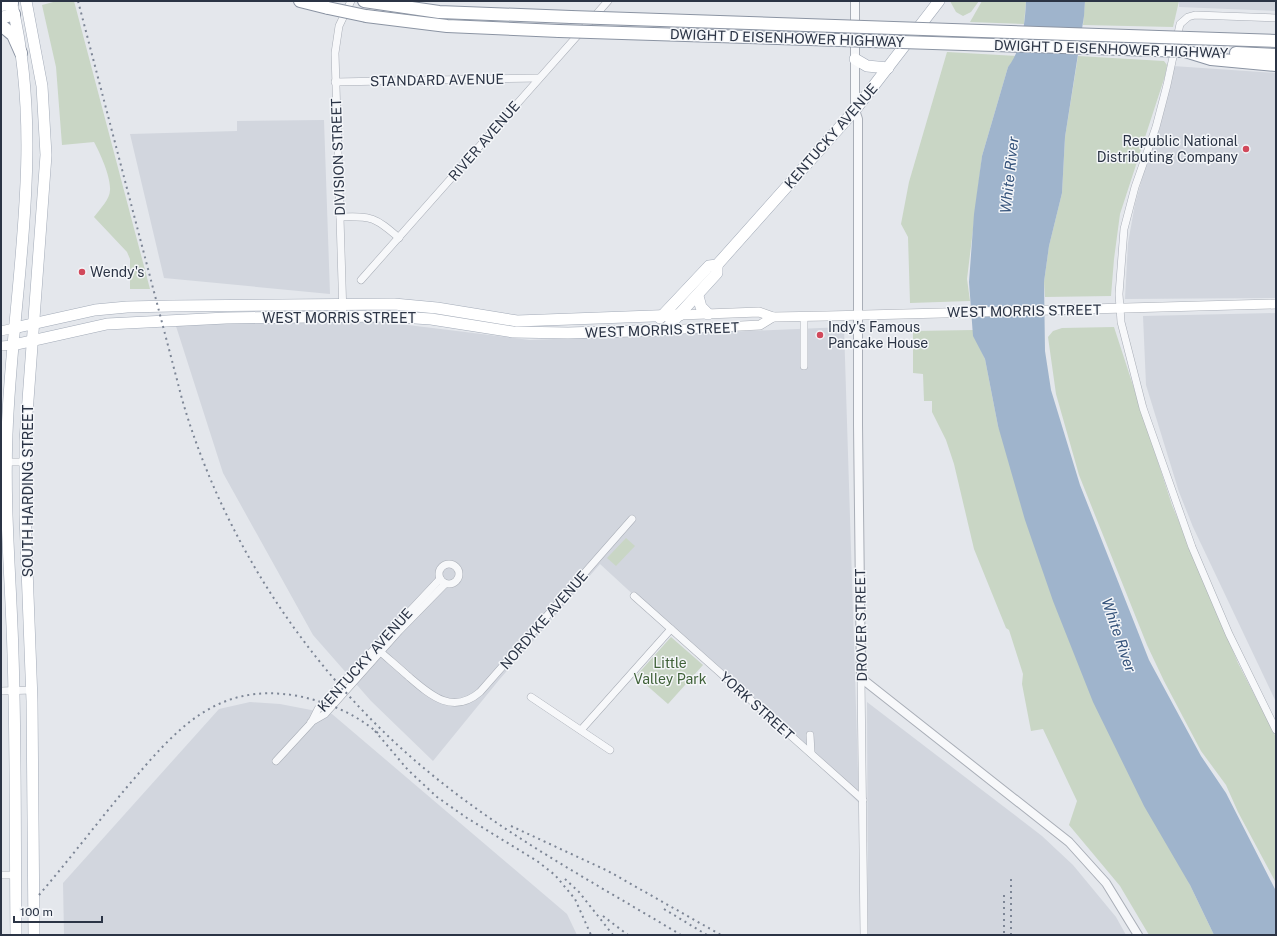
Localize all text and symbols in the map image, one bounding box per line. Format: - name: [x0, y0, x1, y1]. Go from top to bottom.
- street label: DWIGHT D EISENHOWER HIGHWAY: [670, 26, 905, 50]
- street label: DWIGHT D EISENHOWER HIGHWAY: [994, 37, 1229, 61]
- street label: STANDARD AVENUE: [370, 71, 504, 89]
- street label: KENTUCKY AVENUE: [781, 80, 881, 192]
- street label: DIVISION STREET: [328, 98, 348, 216]
- street label: RIVER AVENUE: [445, 98, 523, 184]
- place label: Republic National Distributing Company: [1097, 133, 1238, 165]
- water label: White River: [997, 135, 1022, 214]
- marker: Republic National Distributing Company: [1241, 144, 1251, 154]
- place label: Wendy's: [90, 264, 144, 280]
- marker: Wendy's: [77, 267, 87, 277]
- street label: WEST MORRIS STREET: [947, 302, 1101, 320]
- street label: WEST MORRIS STREET: [262, 310, 416, 326]
- street label: WEST MORRIS STREET: [585, 319, 739, 341]
- place label: Indy's Famous Pancake House: [828, 319, 928, 351]
- marker: Indy's Famous Pancake House: [815, 330, 825, 340]
- street label: SOUTH HARDING STREET: [20, 405, 36, 577]
- street label: NORDYKE AVENUE: [497, 568, 591, 672]
- street label: DROVER STREET: [852, 568, 870, 682]
- water label: White River: [1098, 596, 1140, 675]
- street label: KENTUCKY AVENUE: [314, 605, 416, 715]
- park label: Little Valley Park: [633, 655, 707, 687]
- street label: YORK STREET: [717, 669, 797, 743]
- scale bar: [14, 898, 102, 924]
- text: 100 m: [20, 905, 53, 919]

